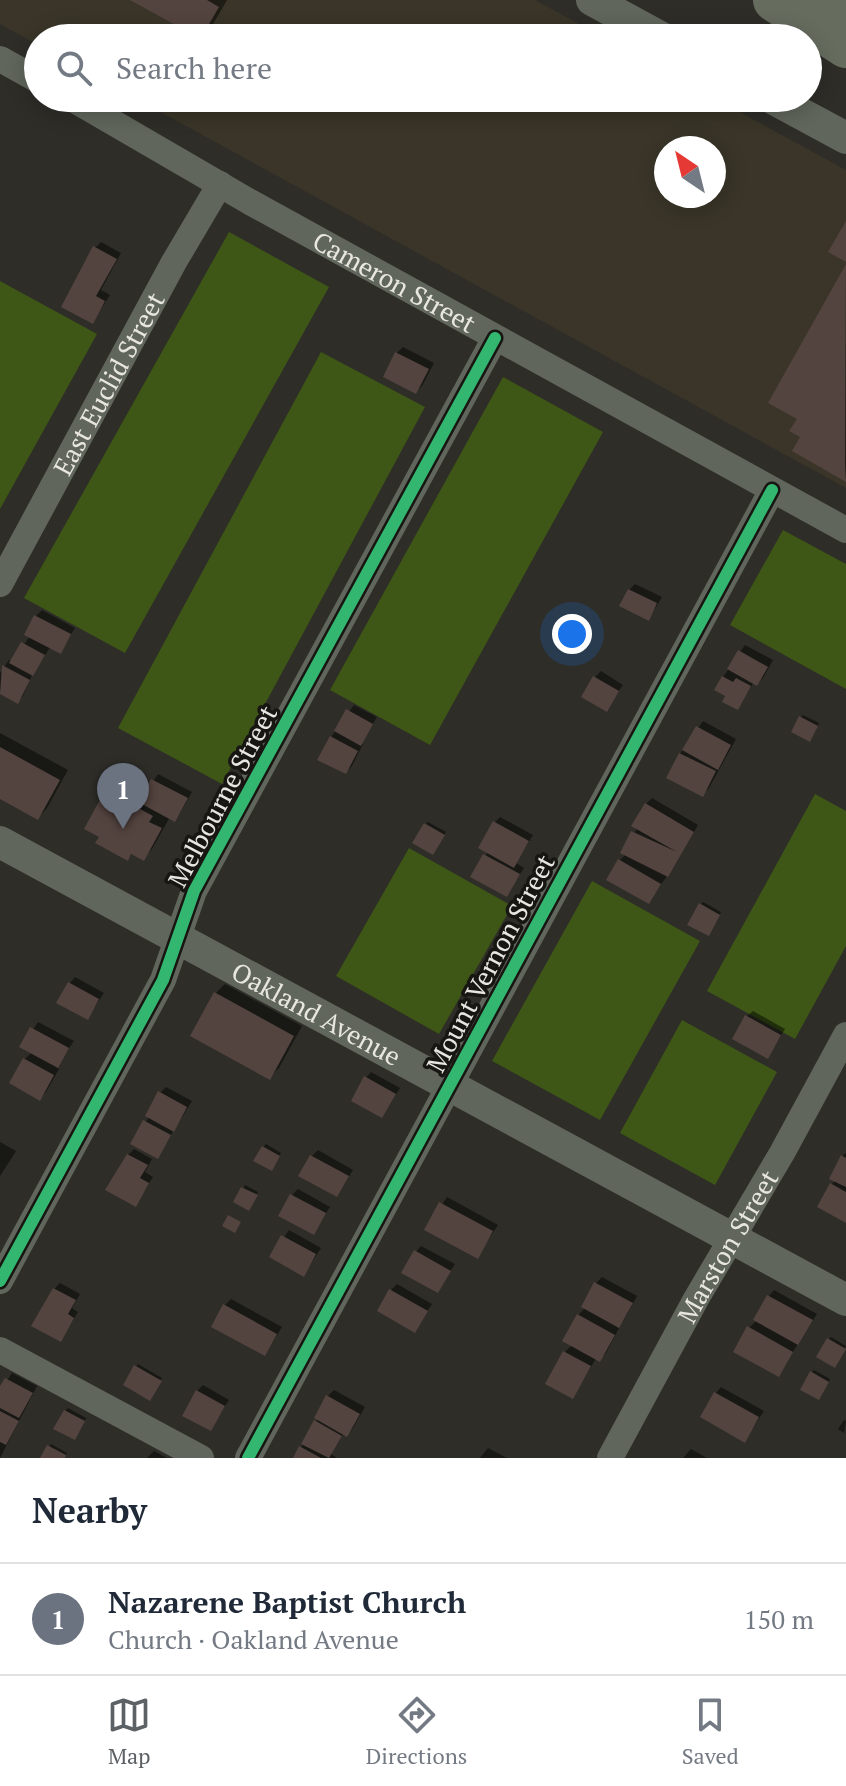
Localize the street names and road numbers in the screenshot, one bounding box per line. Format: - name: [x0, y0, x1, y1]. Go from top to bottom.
- street label: Cameron Street: [307, 223, 482, 340]
- street label: East Euclid Street: [45, 285, 172, 481]
- street label: Melbourne Street: [160, 699, 284, 893]
- street label: Mount Vernon Street: [418, 848, 562, 1078]
- street label: Oakland Avenue: [226, 954, 407, 1073]
- street label: Marston Street: [669, 1163, 786, 1329]

